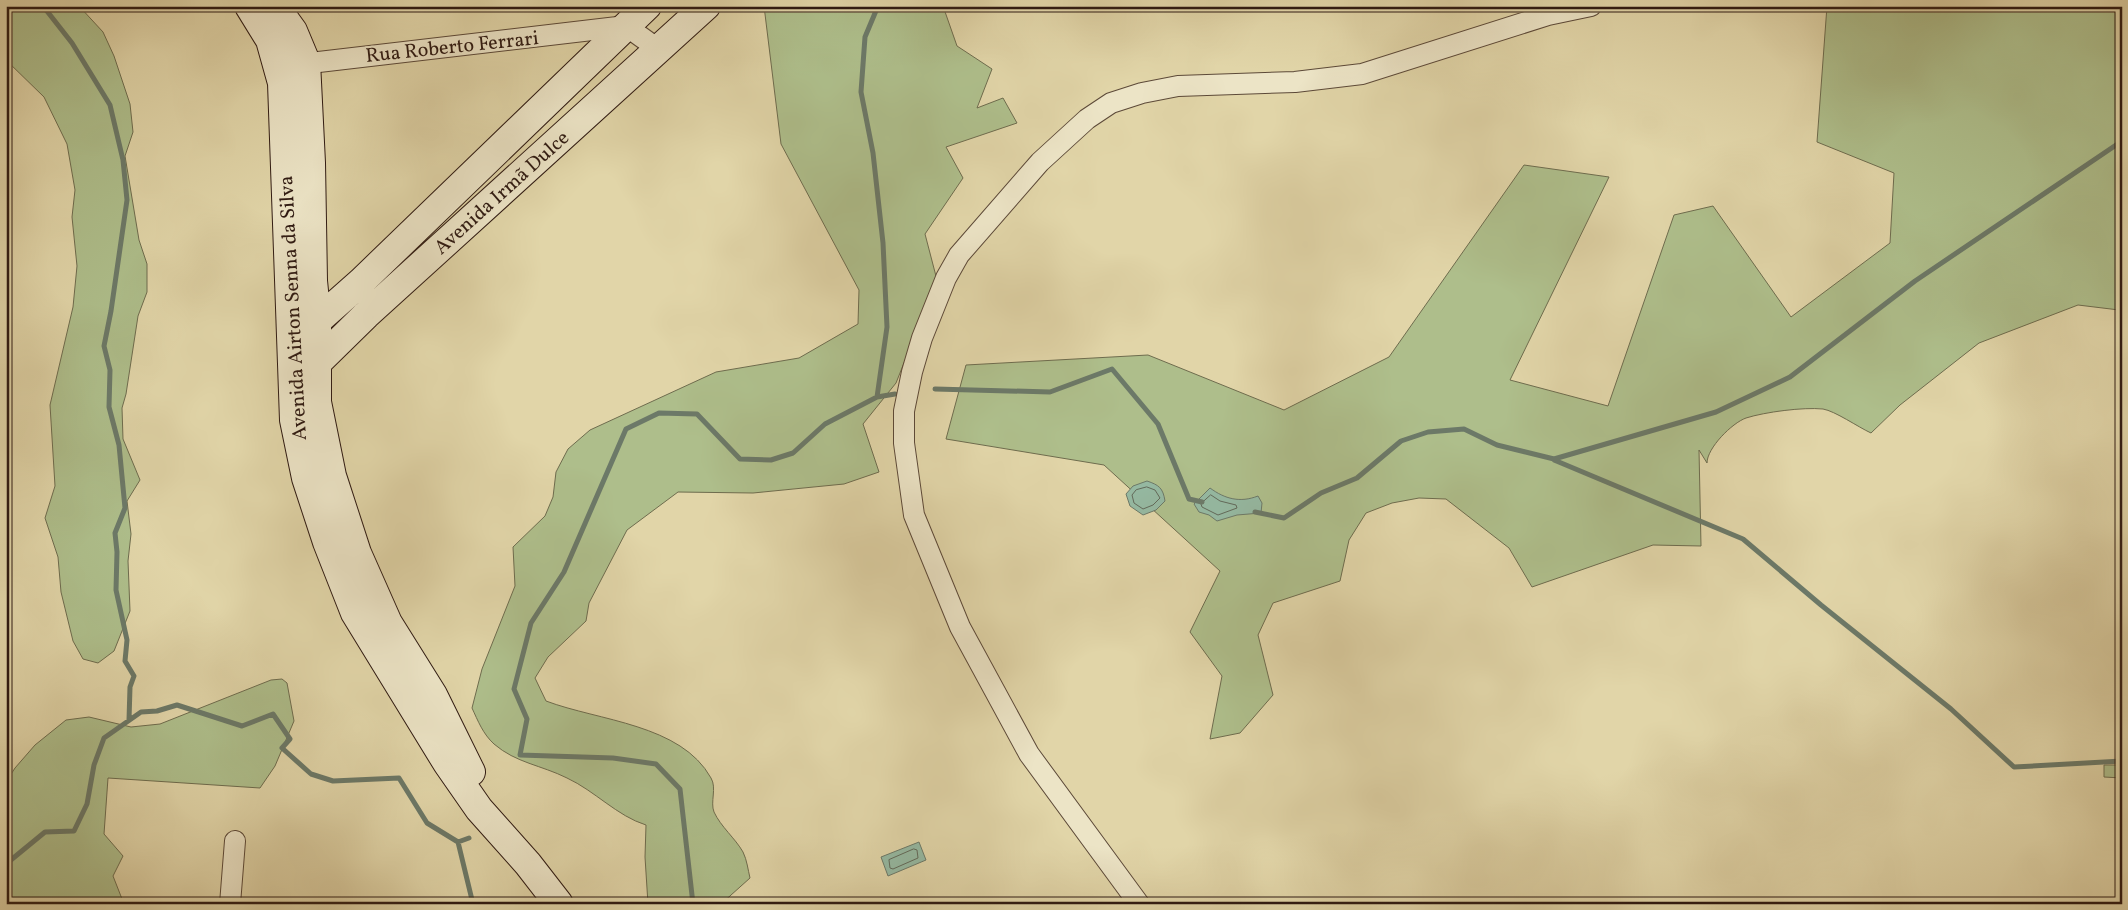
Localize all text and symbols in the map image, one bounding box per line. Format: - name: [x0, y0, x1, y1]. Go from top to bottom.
- street label: Rua Roberto Ferrari: [364, 25, 540, 71]
- street label: Avenida Irmã Dulce: [429, 125, 576, 262]
- street label: Avenida Airton Senna da Silva: [273, 175, 315, 441]

